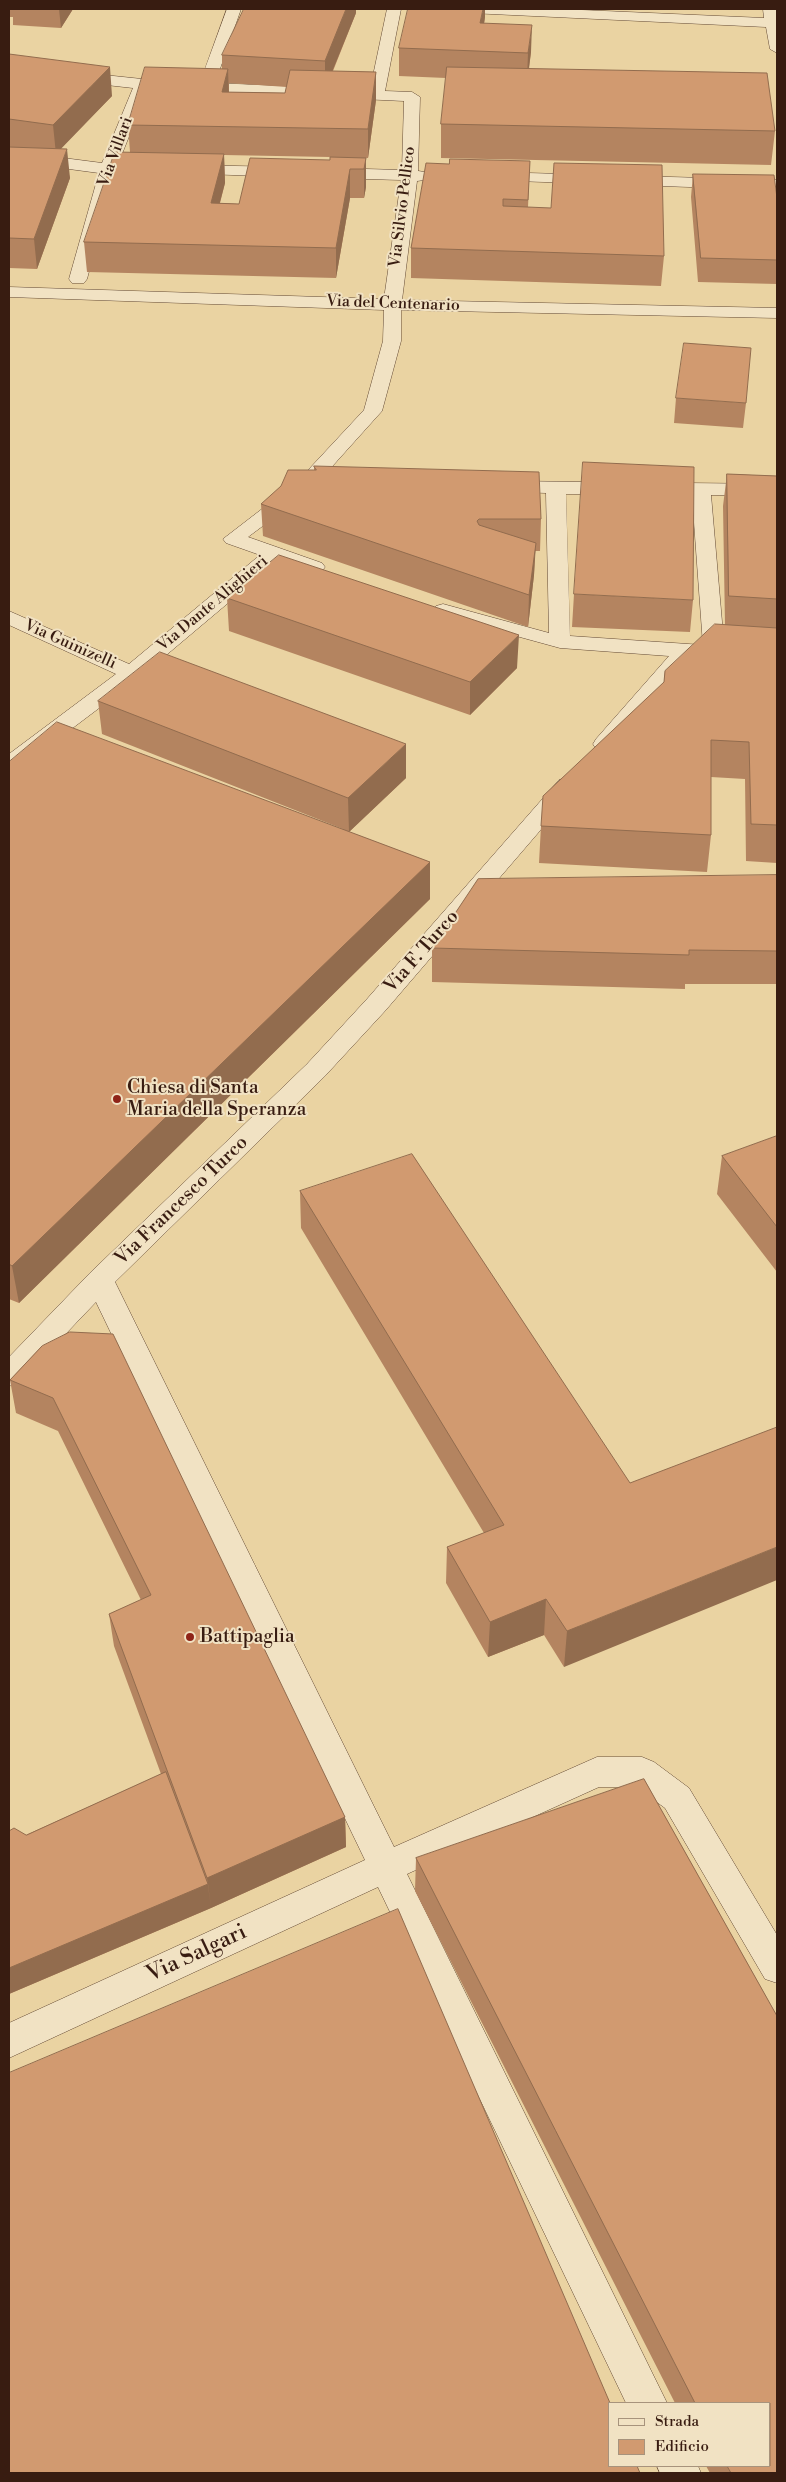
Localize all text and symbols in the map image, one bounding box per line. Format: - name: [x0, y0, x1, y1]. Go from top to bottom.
- street label: Via Villari: [94, 114, 138, 190]
- street label: Via Silvio Pellico: [386, 145, 420, 269]
- street label: Via del Centenario: [326, 292, 460, 316]
- street label: Via Dante Alighieri: [154, 552, 272, 656]
- street label: Via Guinizelli: [21, 616, 119, 674]
- street label: Via F. Turco: [380, 906, 464, 998]
- place label: Chiesa di Santa Maria della Speranza: [127, 1077, 306, 1121]
- marker: Chiesa di Santa Maria della Speranza: [111, 1093, 123, 1105]
- street label: Via Francesco Turco: [111, 1132, 253, 1270]
- place label: Battipaglia: [200, 1626, 295, 1648]
- marker: Battipaglia: [184, 1631, 196, 1643]
- street label: Via Salgari: [143, 1919, 251, 1989]
- legend: [608, 2402, 771, 2467]
- text: Strada: [655, 2412, 699, 2431]
- text: Edificio: [655, 2437, 709, 2456]

